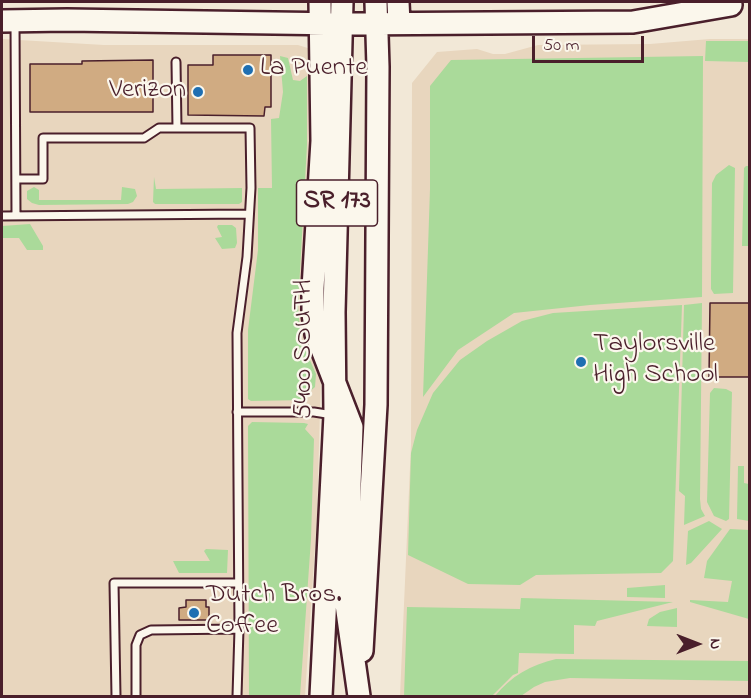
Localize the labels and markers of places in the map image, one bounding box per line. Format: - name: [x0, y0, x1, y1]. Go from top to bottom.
- place label: La Puente: [260, 54, 367, 86]
- marker: La Puente: [241, 63, 255, 77]
- place label: Verizon: [109, 76, 186, 108]
- marker: Verizon: [191, 85, 205, 99]
- place label: Taylorsville High School: [593, 330, 718, 393]
- marker: Taylorsville High School: [574, 355, 588, 369]
- place label: Dutch Bros. Coffee: [206, 581, 342, 644]
- marker: Dutch Bros. Coffee: [187, 606, 201, 620]

